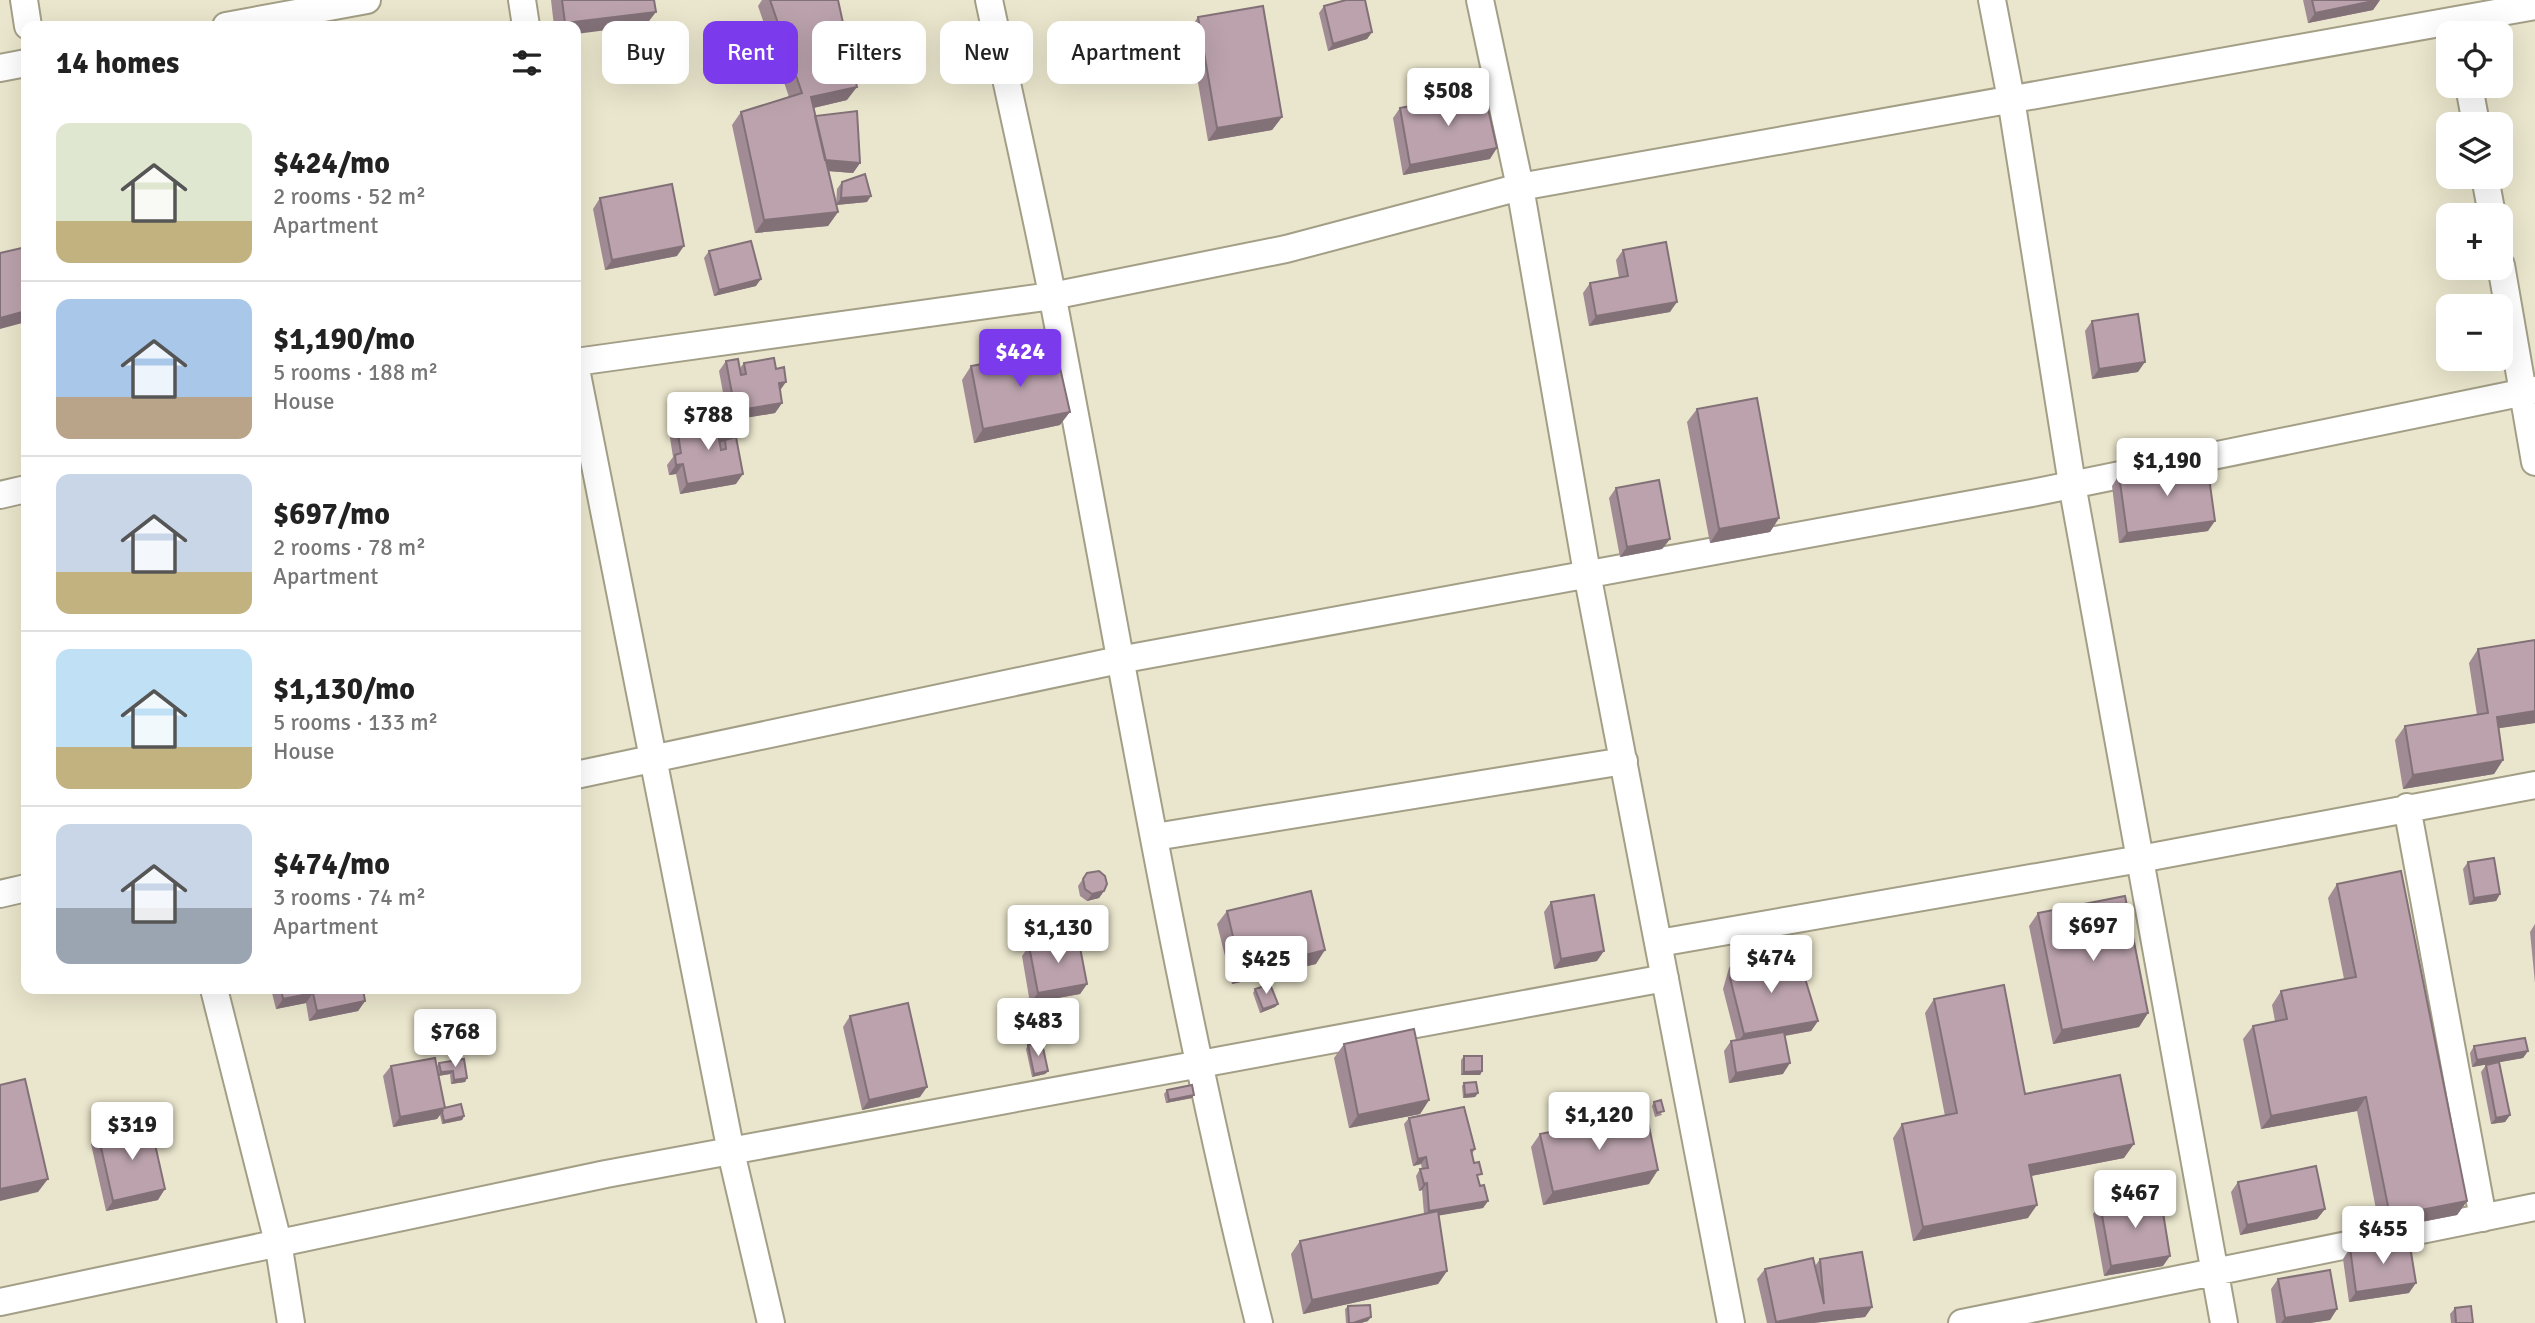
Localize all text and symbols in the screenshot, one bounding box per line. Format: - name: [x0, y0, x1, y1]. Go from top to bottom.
- chip: Buy: [602, 21, 689, 84]
- chip: Rent: [703, 21, 798, 84]
- chip: Filters: [812, 21, 926, 84]
- chip: New: [940, 21, 1033, 84]
- chip: Apartment: [1047, 21, 1205, 84]
- map controls: [2436, 21, 2513, 371]
- button: locate: [2436, 21, 2513, 98]
- icon: filters: [508, 44, 546, 82]
- text: 14 homes: [56, 45, 179, 82]
- pin: $508: [1407, 68, 1489, 128]
- text: $508: [1423, 76, 1473, 105]
- button: layers: [2436, 112, 2513, 189]
- text: $424/mo: [273, 145, 390, 182]
- icon: home: [112, 151, 196, 235]
- text: 2 rooms · 52 m²: [273, 182, 426, 211]
- button: +: [2436, 203, 2513, 280]
- text: Apartment: [273, 211, 378, 240]
- button: −: [2436, 294, 2513, 371]
- text: $1,190/mo: [273, 321, 415, 358]
- icon: home: [112, 327, 196, 411]
- pin: $424: [979, 330, 1061, 389]
- text: $424: [995, 337, 1045, 366]
- text: 5 rooms · 188 m²: [273, 358, 438, 387]
- text: House: [273, 387, 335, 416]
- pin: $788: [667, 392, 749, 452]
- text: $788: [683, 400, 733, 429]
- pin: $1,190: [2110, 438, 2224, 498]
- text: $1,190: [2133, 446, 2201, 475]
- text: $697/mo: [273, 496, 390, 533]
- icon: home: [112, 502, 196, 586]
- text: 2 rooms · 78 m²: [273, 533, 426, 562]
- text: Apartment: [273, 562, 378, 591]
- text: $1,130/mo: [273, 671, 415, 708]
- icon: home: [112, 677, 196, 761]
- text: 5 rooms · 133 m²: [273, 708, 438, 737]
- text: House: [273, 737, 335, 766]
- text: $474/mo: [273, 846, 390, 883]
- icon: home: [112, 852, 196, 936]
- text: 3 rooms · 74 m²: [273, 883, 426, 912]
- pin: $697: [2052, 904, 2134, 963]
- pin: $1,130: [1001, 906, 1115, 965]
- text: $697: [2068, 911, 2118, 940]
- text: Apartment: [273, 912, 378, 941]
- text: $1,130: [1024, 913, 1092, 942]
- pin: $425: [1225, 936, 1307, 996]
- pin: $474: [1730, 936, 1812, 995]
- text: $474: [1746, 943, 1796, 972]
- text: $425: [1241, 944, 1291, 973]
- pin: $483: [997, 998, 1079, 1058]
- text: $483: [1013, 1006, 1063, 1035]
- pin: $768: [414, 1010, 496, 1069]
- text: $768: [430, 1017, 480, 1046]
- pin: $1,120: [1542, 1092, 1656, 1152]
- text: $1,120: [1565, 1100, 1633, 1129]
- pin: $319: [91, 1102, 173, 1162]
- text: $319: [107, 1110, 157, 1139]
- pin: $467: [2094, 1170, 2176, 1230]
- text: $467: [2110, 1178, 2160, 1207]
- pin: $455: [2342, 1206, 2424, 1266]
- text: $455: [2358, 1214, 2408, 1243]

